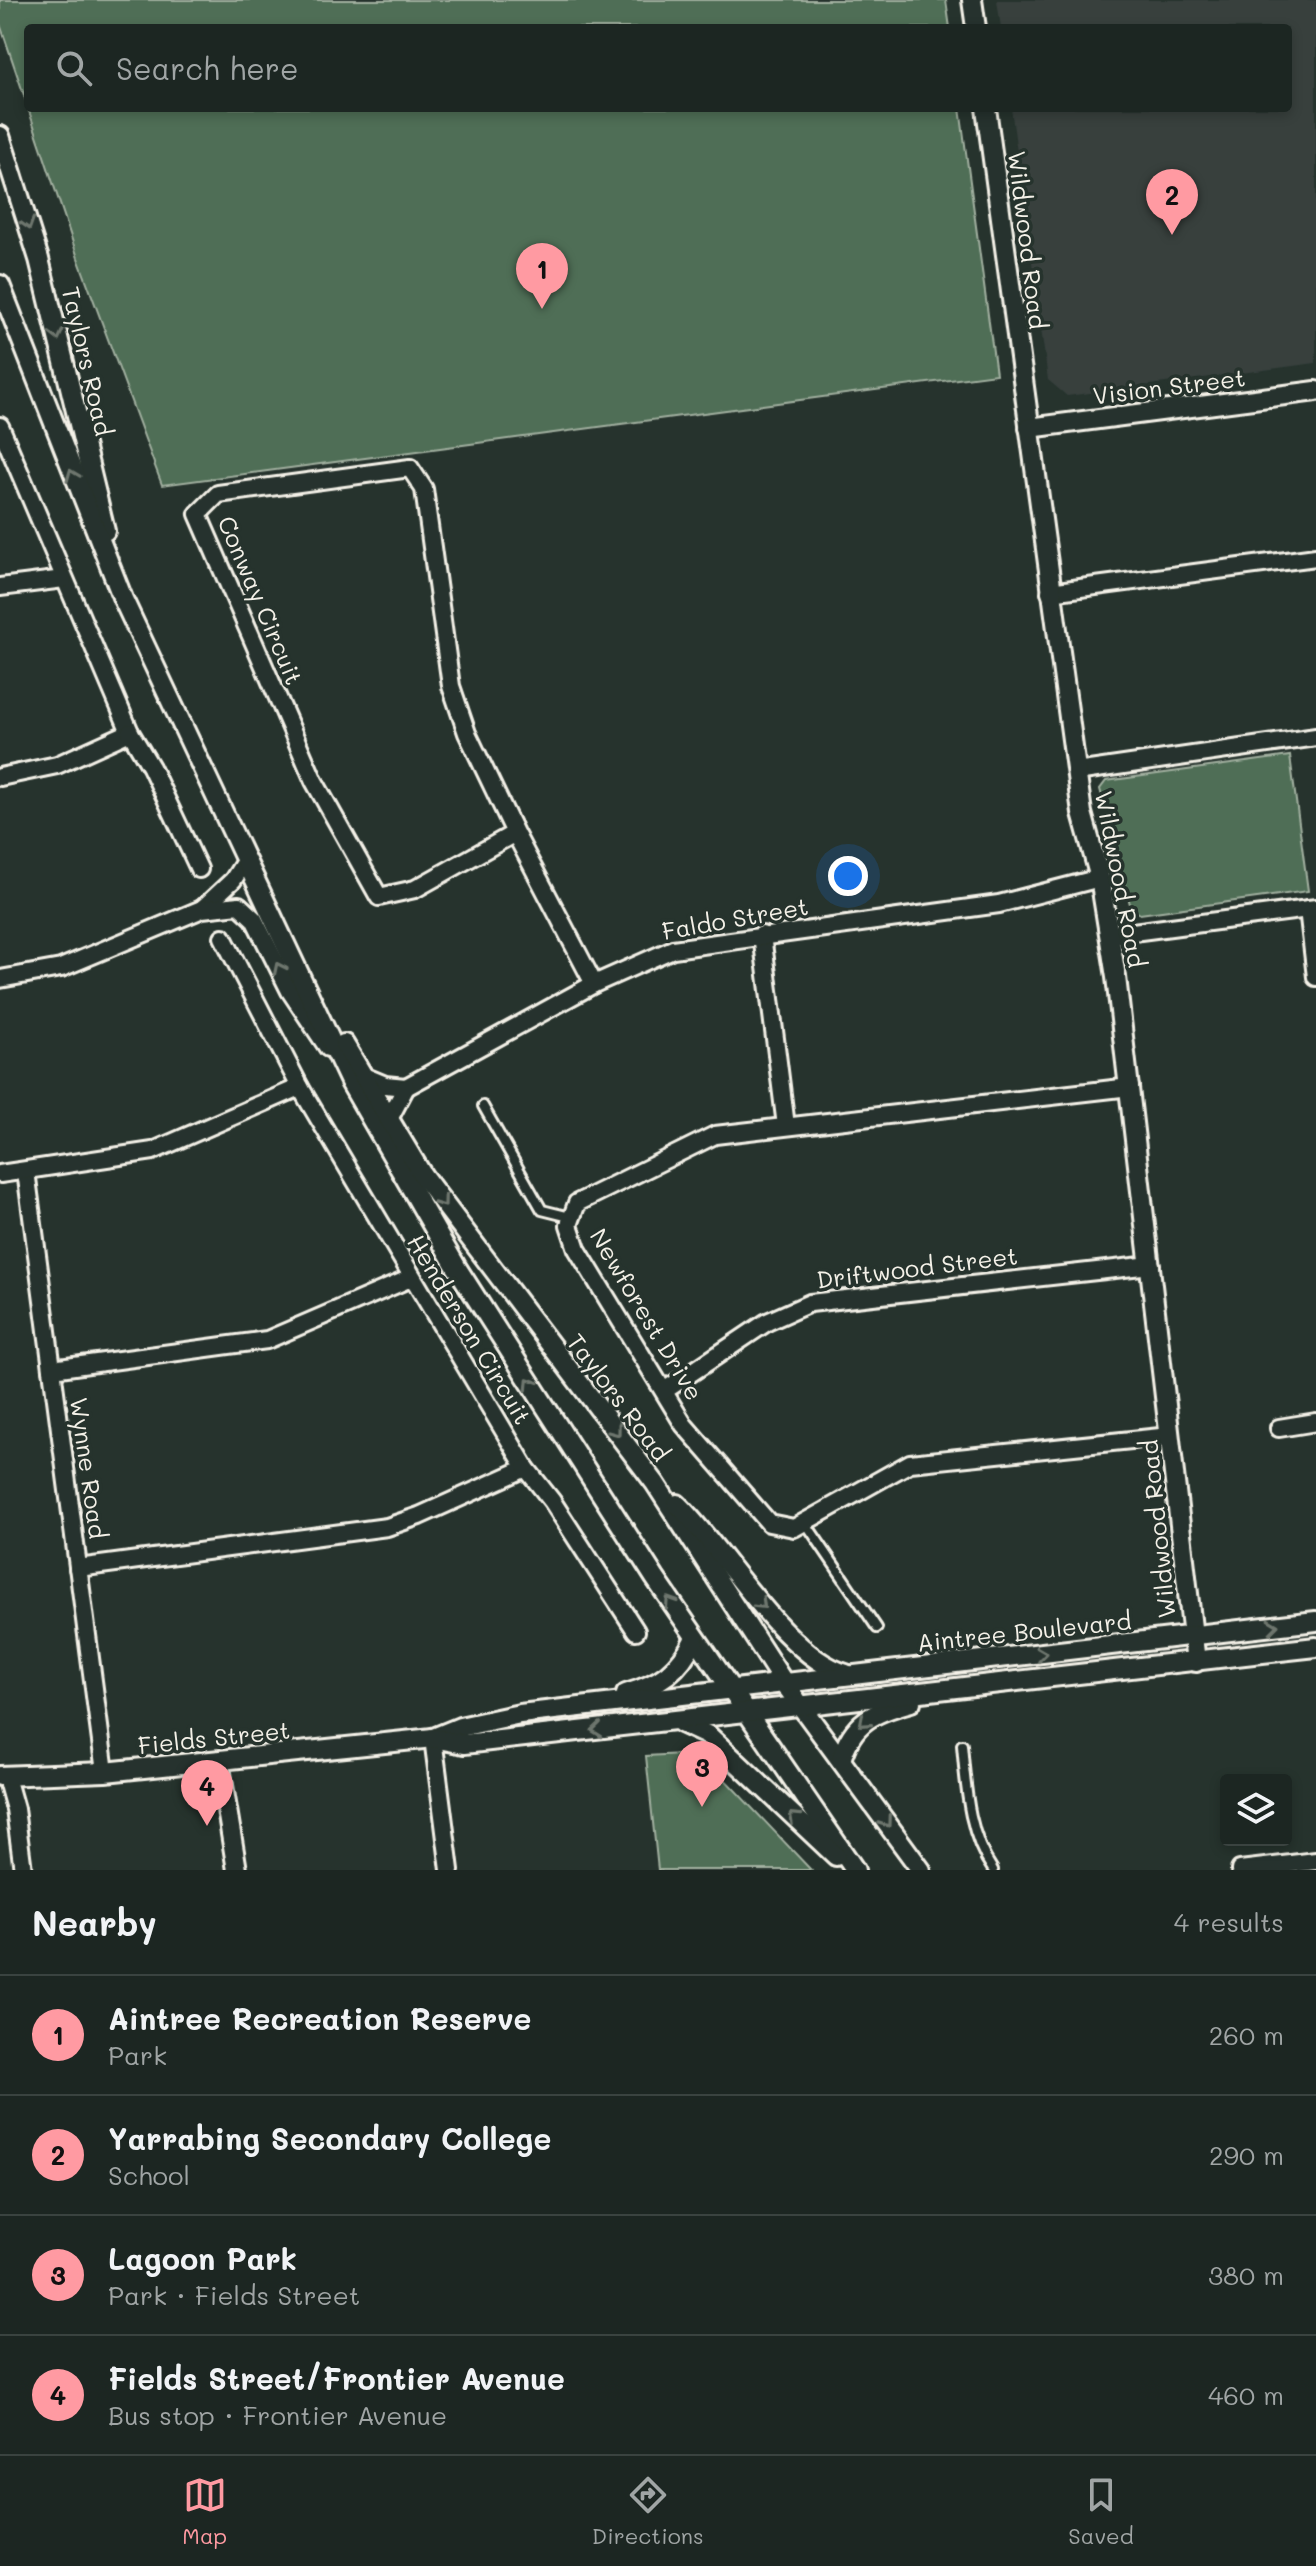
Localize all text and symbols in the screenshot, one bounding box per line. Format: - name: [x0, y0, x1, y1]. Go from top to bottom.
- search box: [24, 24, 1292, 112]
- icon: search: [52, 46, 96, 90]
- text: Search here: [116, 48, 299, 88]
- street label: Wildwood Road: [1002, 149, 1054, 331]
- pin: 2: [1146, 169, 1198, 235]
- one-way arrow: [19, 217, 35, 231]
- pin: 1: [516, 243, 568, 309]
- street label: Taylors Road: [56, 283, 120, 439]
- one-way arrow: [48, 327, 65, 341]
- street label: Vision Street: [1091, 361, 1247, 411]
- one-way arrow: [66, 469, 82, 483]
- street label: Conway Circuit: [212, 511, 310, 689]
- street label: Wildwood Road: [1089, 788, 1153, 970]
- your location: [828, 856, 868, 896]
- street label: Faldo Street: [659, 890, 811, 946]
- one-way arrow: [273, 962, 289, 977]
- one-way arrow: [432, 1193, 447, 1207]
- street label: Newforest Drive: [583, 1222, 711, 1406]
- street label: Henderson Circuit: [401, 1228, 539, 1430]
- street label: Driftwood Street: [815, 1239, 1019, 1295]
- street label: Taylors Road: [561, 1327, 677, 1467]
- one-way arrow: [525, 1377, 540, 1392]
- street label: Wynne Road: [64, 1395, 114, 1541]
- one-way arrow: [606, 1423, 620, 1437]
- street label: Wildwood Road: [1132, 1438, 1182, 1620]
- one-way arrow: [752, 1595, 766, 1609]
- one-way arrow: [665, 1596, 680, 1611]
- street label: Aintree Boulevard: [915, 1604, 1133, 1658]
- one-way arrow: [1267, 1618, 1280, 1635]
- one-way arrow: [1036, 1645, 1049, 1662]
- one-way arrow: [859, 1713, 873, 1727]
- street label: Fields Street: [137, 1714, 291, 1760]
- one-way arrow: [590, 1721, 603, 1738]
- pin: 3: [676, 1741, 728, 1807]
- pin: 4: [181, 1760, 233, 1826]
- map controls: [1220, 1774, 1292, 1846]
- button: layers: [1220, 1774, 1292, 1846]
- one-way arrow: [788, 1813, 803, 1827]
- one-way arrow: [876, 1813, 890, 1827]
- text: Nearby: [32, 1900, 157, 1945]
- text: 4 results: [1174, 1905, 1284, 1939]
- text: Aintree Recreation Reserve: [108, 1998, 531, 2038]
- text: 1: [52, 2018, 64, 2052]
- text: 260 m: [1209, 2018, 1284, 2052]
- text: Park: [108, 2038, 167, 2072]
- text: Yarrabing Secondary College: [108, 2118, 551, 2158]
- text: 2: [51, 2138, 65, 2172]
- text: 290 m: [1209, 2138, 1284, 2172]
- text: School: [108, 2158, 190, 2192]
- text: Lagoon Park: [108, 2238, 297, 2278]
- text: 3: [50, 2258, 66, 2292]
- text: 380 m: [1208, 2258, 1284, 2292]
- text: Park · Fields Street: [108, 2278, 360, 2312]
- text: Fields Street/Frontier Avenue: [108, 2358, 565, 2398]
- text: 4: [50, 2378, 66, 2412]
- text: 460 m: [1208, 2378, 1284, 2412]
- text: Bus stop · Frontier Avenue: [108, 2398, 447, 2432]
- tab: Map: [182, 2473, 227, 2550]
- tab: Directions: [592, 2473, 704, 2550]
- tab: Saved: [1068, 2473, 1134, 2550]

